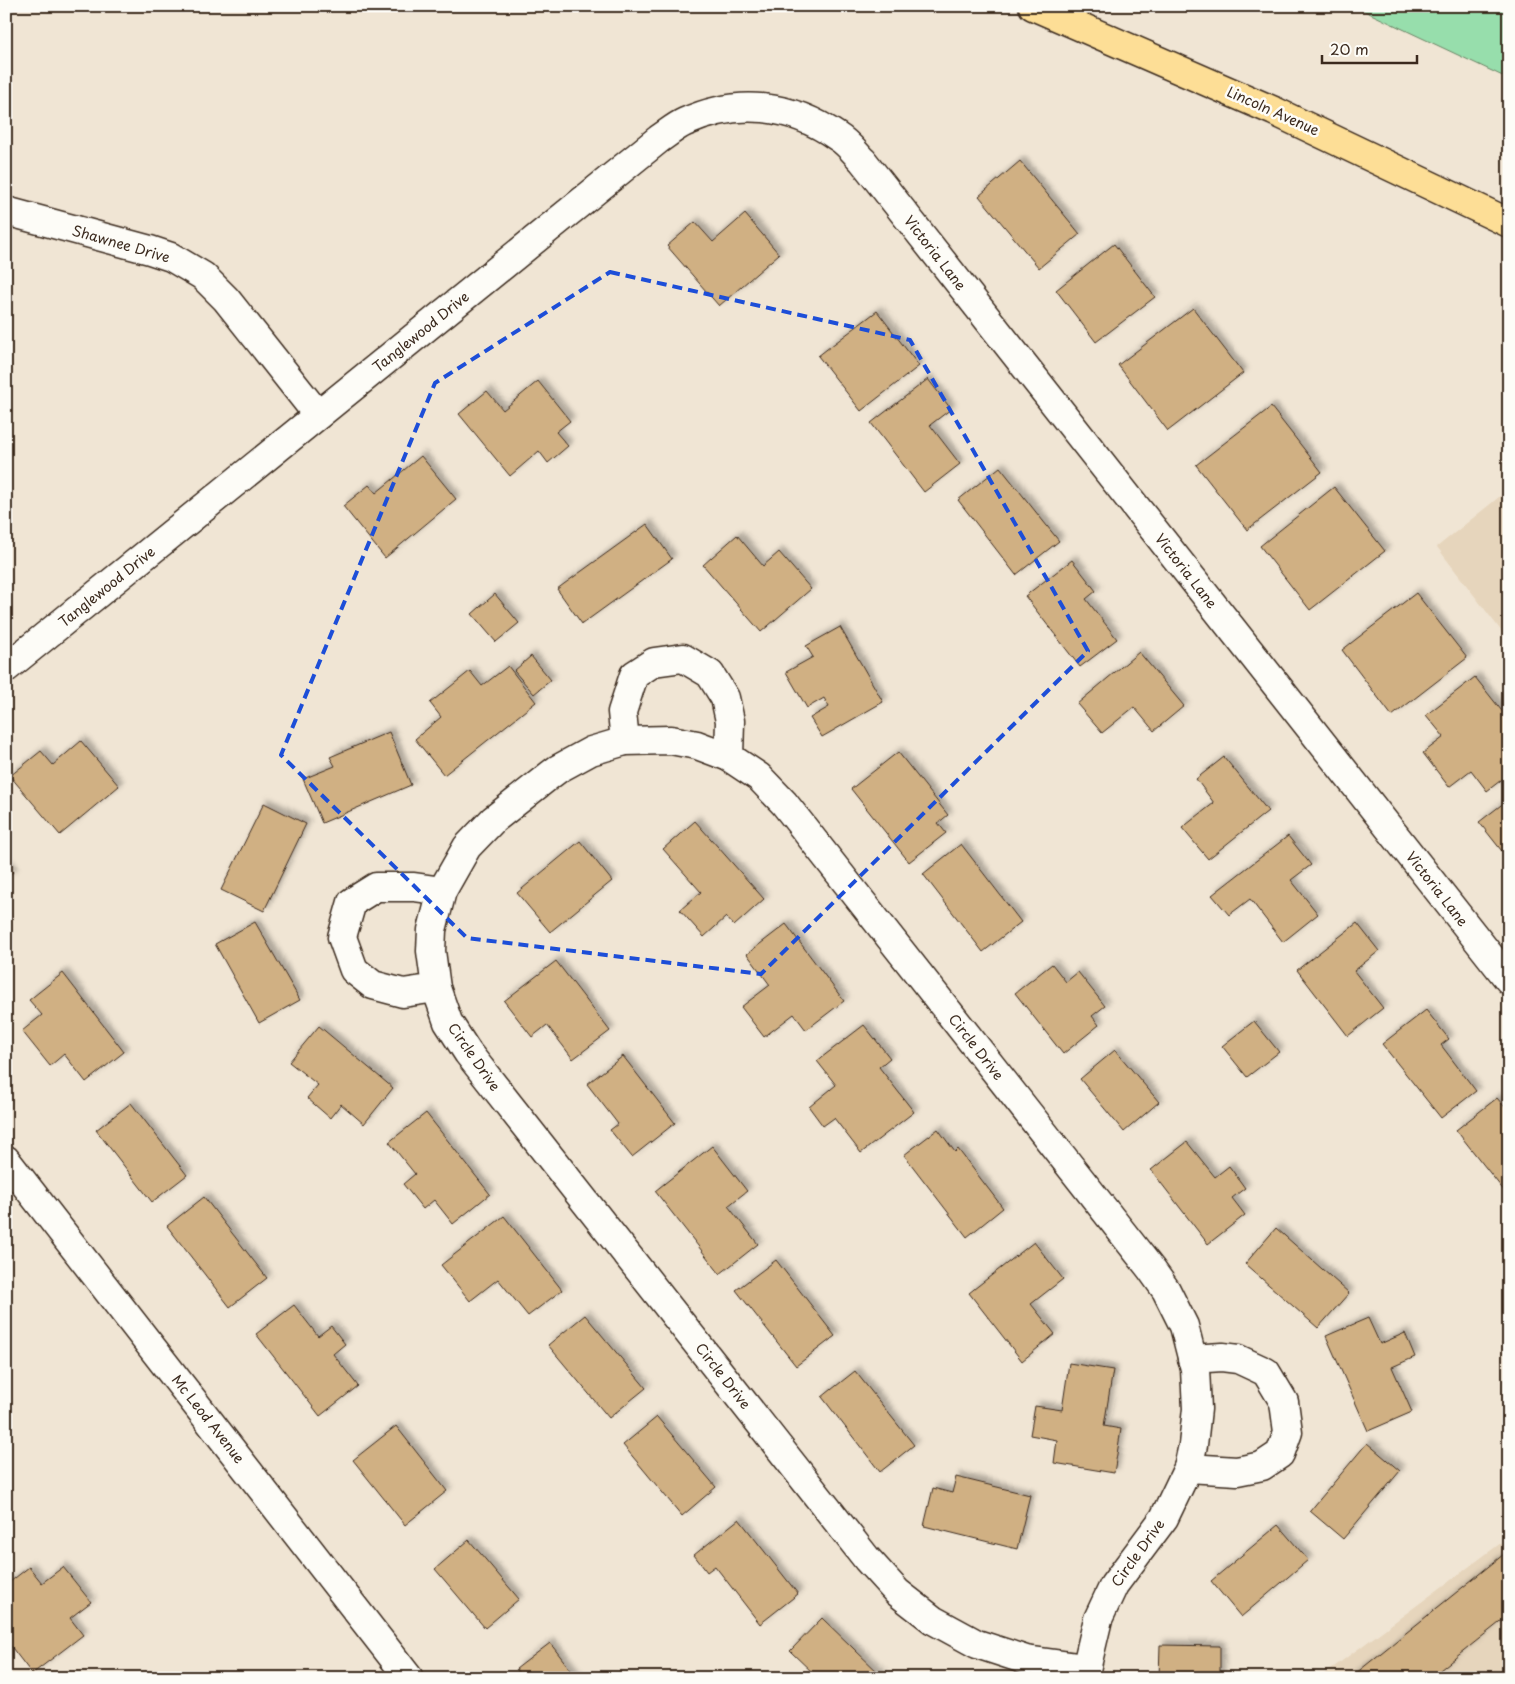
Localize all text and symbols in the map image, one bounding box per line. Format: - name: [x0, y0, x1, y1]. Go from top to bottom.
- scale bar: [1322, 32, 1418, 64]
- text: 20 m: [1330, 37, 1369, 60]
- street label: Lincoln Avenue: [1224, 81, 1323, 140]
- street label: Victoria Lane: [899, 211, 971, 295]
- street label: Shawnee Drive: [70, 219, 173, 268]
- street label: Tanglewood Drive: [368, 286, 473, 377]
- street label: Victoria Lane: [1150, 529, 1222, 613]
- street label: Tanglewood Drive: [54, 541, 159, 632]
- street label: Victoria Lane: [1401, 847, 1473, 931]
- street label: Circle Drive: [944, 1009, 1009, 1084]
- street label: Circle Drive: [443, 1018, 506, 1095]
- street label: Circle Drive: [691, 1338, 756, 1413]
- street label: Mc Leod Avenue: [167, 1370, 250, 1468]
- street label: Circle Drive: [1106, 1515, 1169, 1591]

